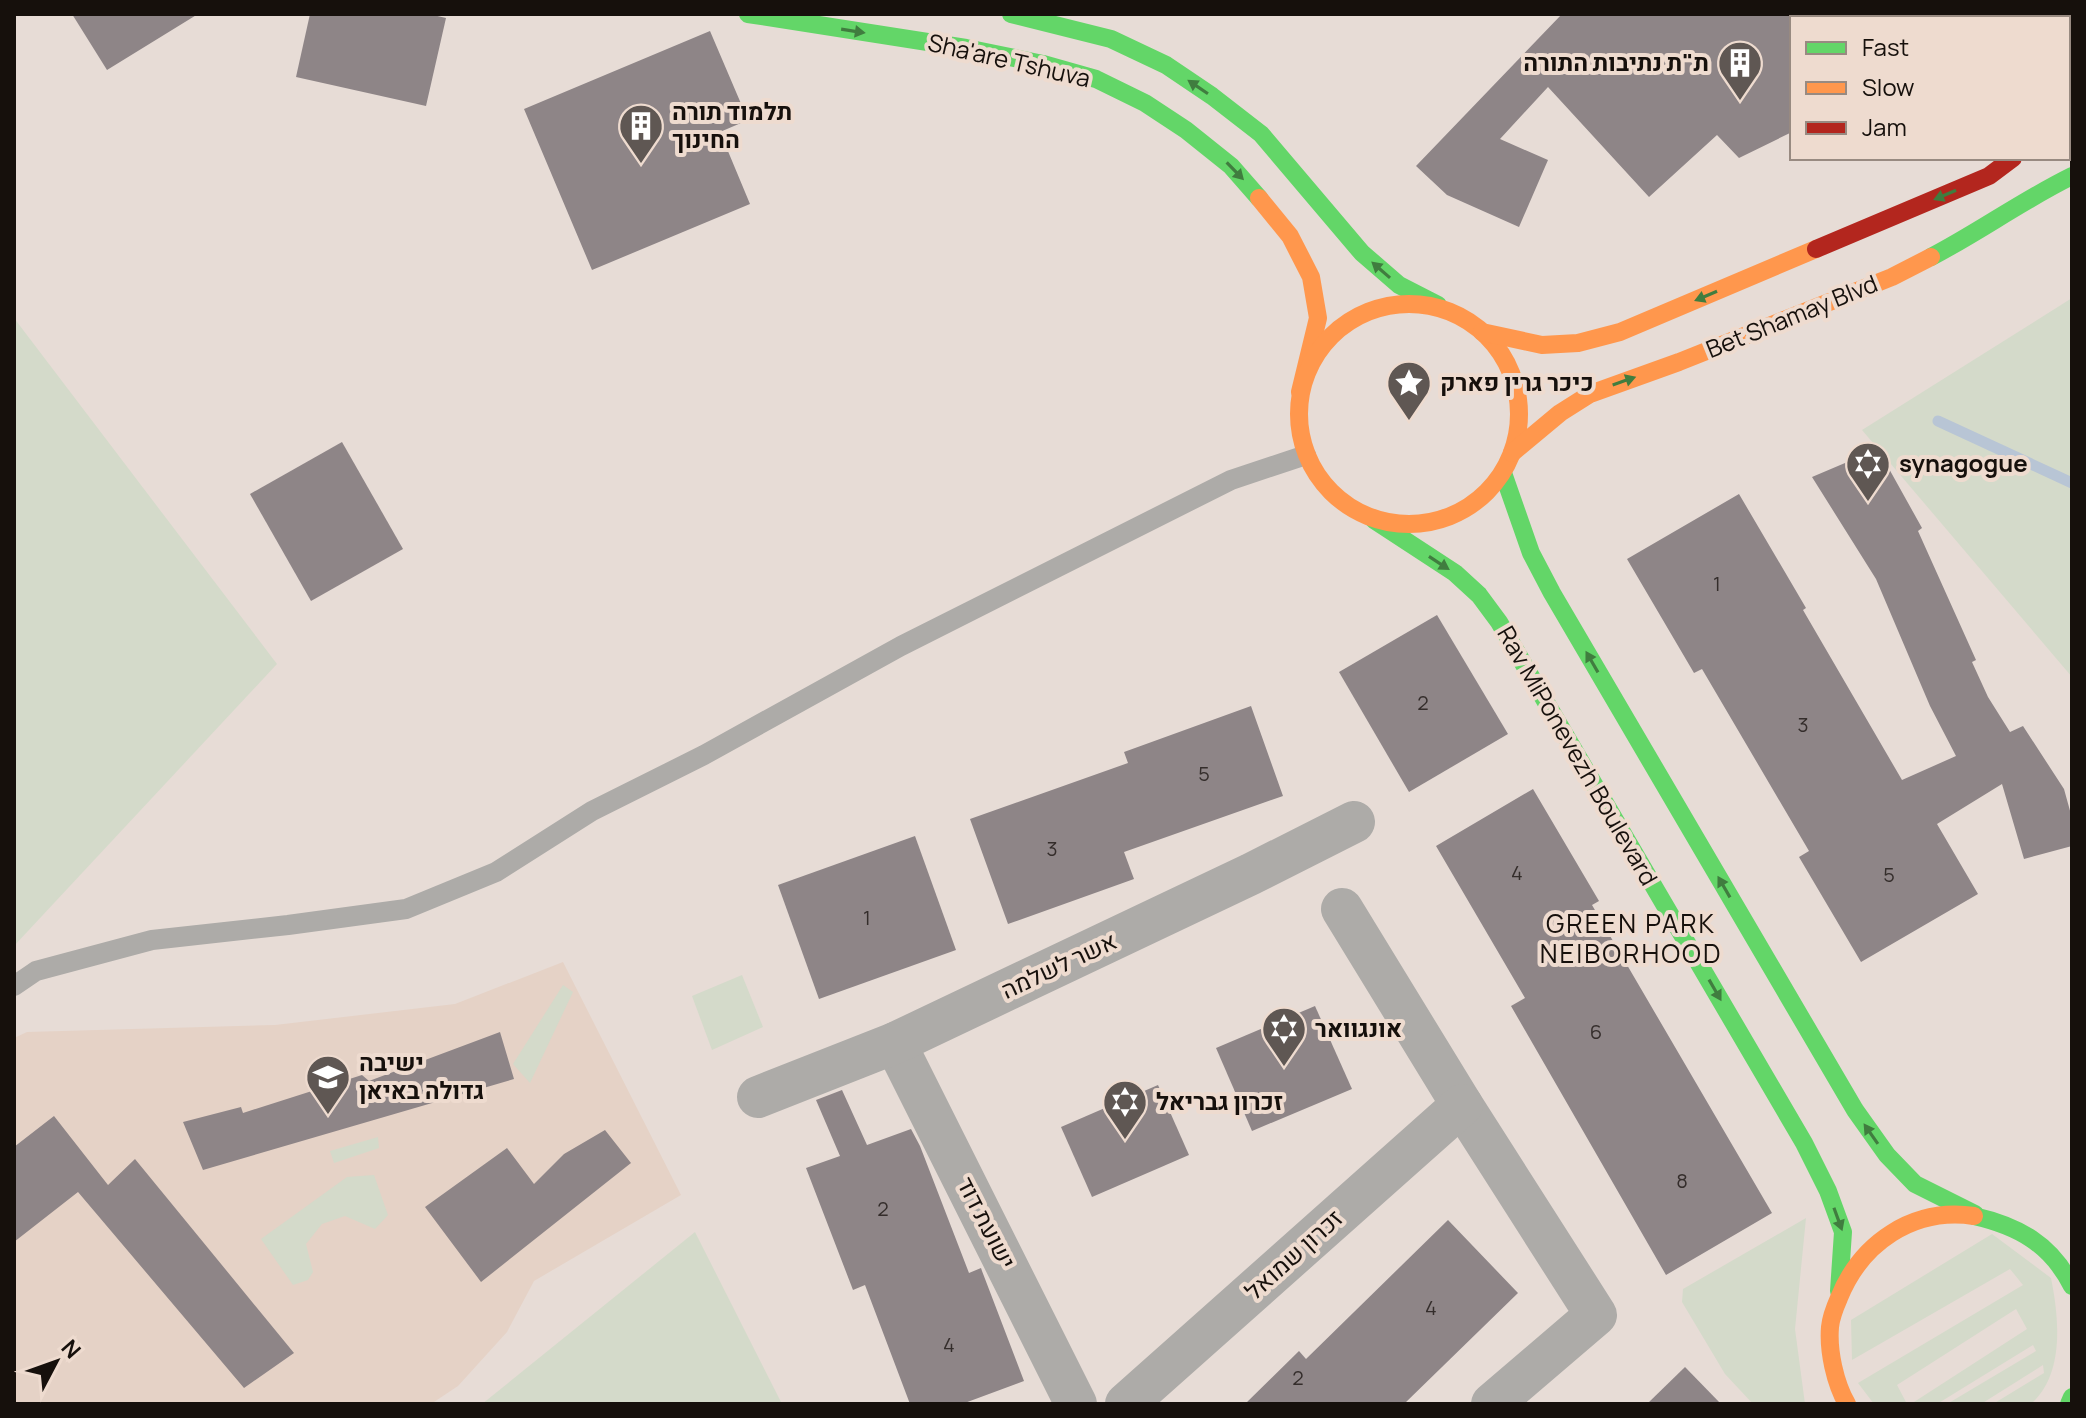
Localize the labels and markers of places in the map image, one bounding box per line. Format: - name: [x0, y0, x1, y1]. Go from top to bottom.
- building icon: ת"ת נתיבות התורה: [1716, 39, 1764, 102]
- place label: ת"ת נתיבות התורה: [1523, 45, 1709, 78]
- place label: תלמוד תורה החינוך: [672, 94, 792, 155]
- building icon: תלמוד תורה החינוך: [617, 102, 665, 165]
- place icon: כיכר גרין פארק: [1385, 359, 1433, 422]
- place label: כיכר גרין פארק: [1440, 365, 1594, 398]
- synagogue icon: synagogue: [1844, 440, 1892, 503]
- place label: synagogue: [1899, 446, 2028, 479]
- synagogue icon: אונגוואר: [1260, 1005, 1308, 1068]
- place label: אונגוואר: [1315, 1011, 1402, 1044]
- place label: ישיבה גדולה באיאן: [359, 1045, 484, 1106]
- school or university icon: ישיבה גדולה באיאן: [304, 1053, 352, 1116]
- synagogue icon: זכרון גבריאל: [1101, 1078, 1149, 1141]
- place label: זכרון גבריאל: [1156, 1084, 1283, 1117]

